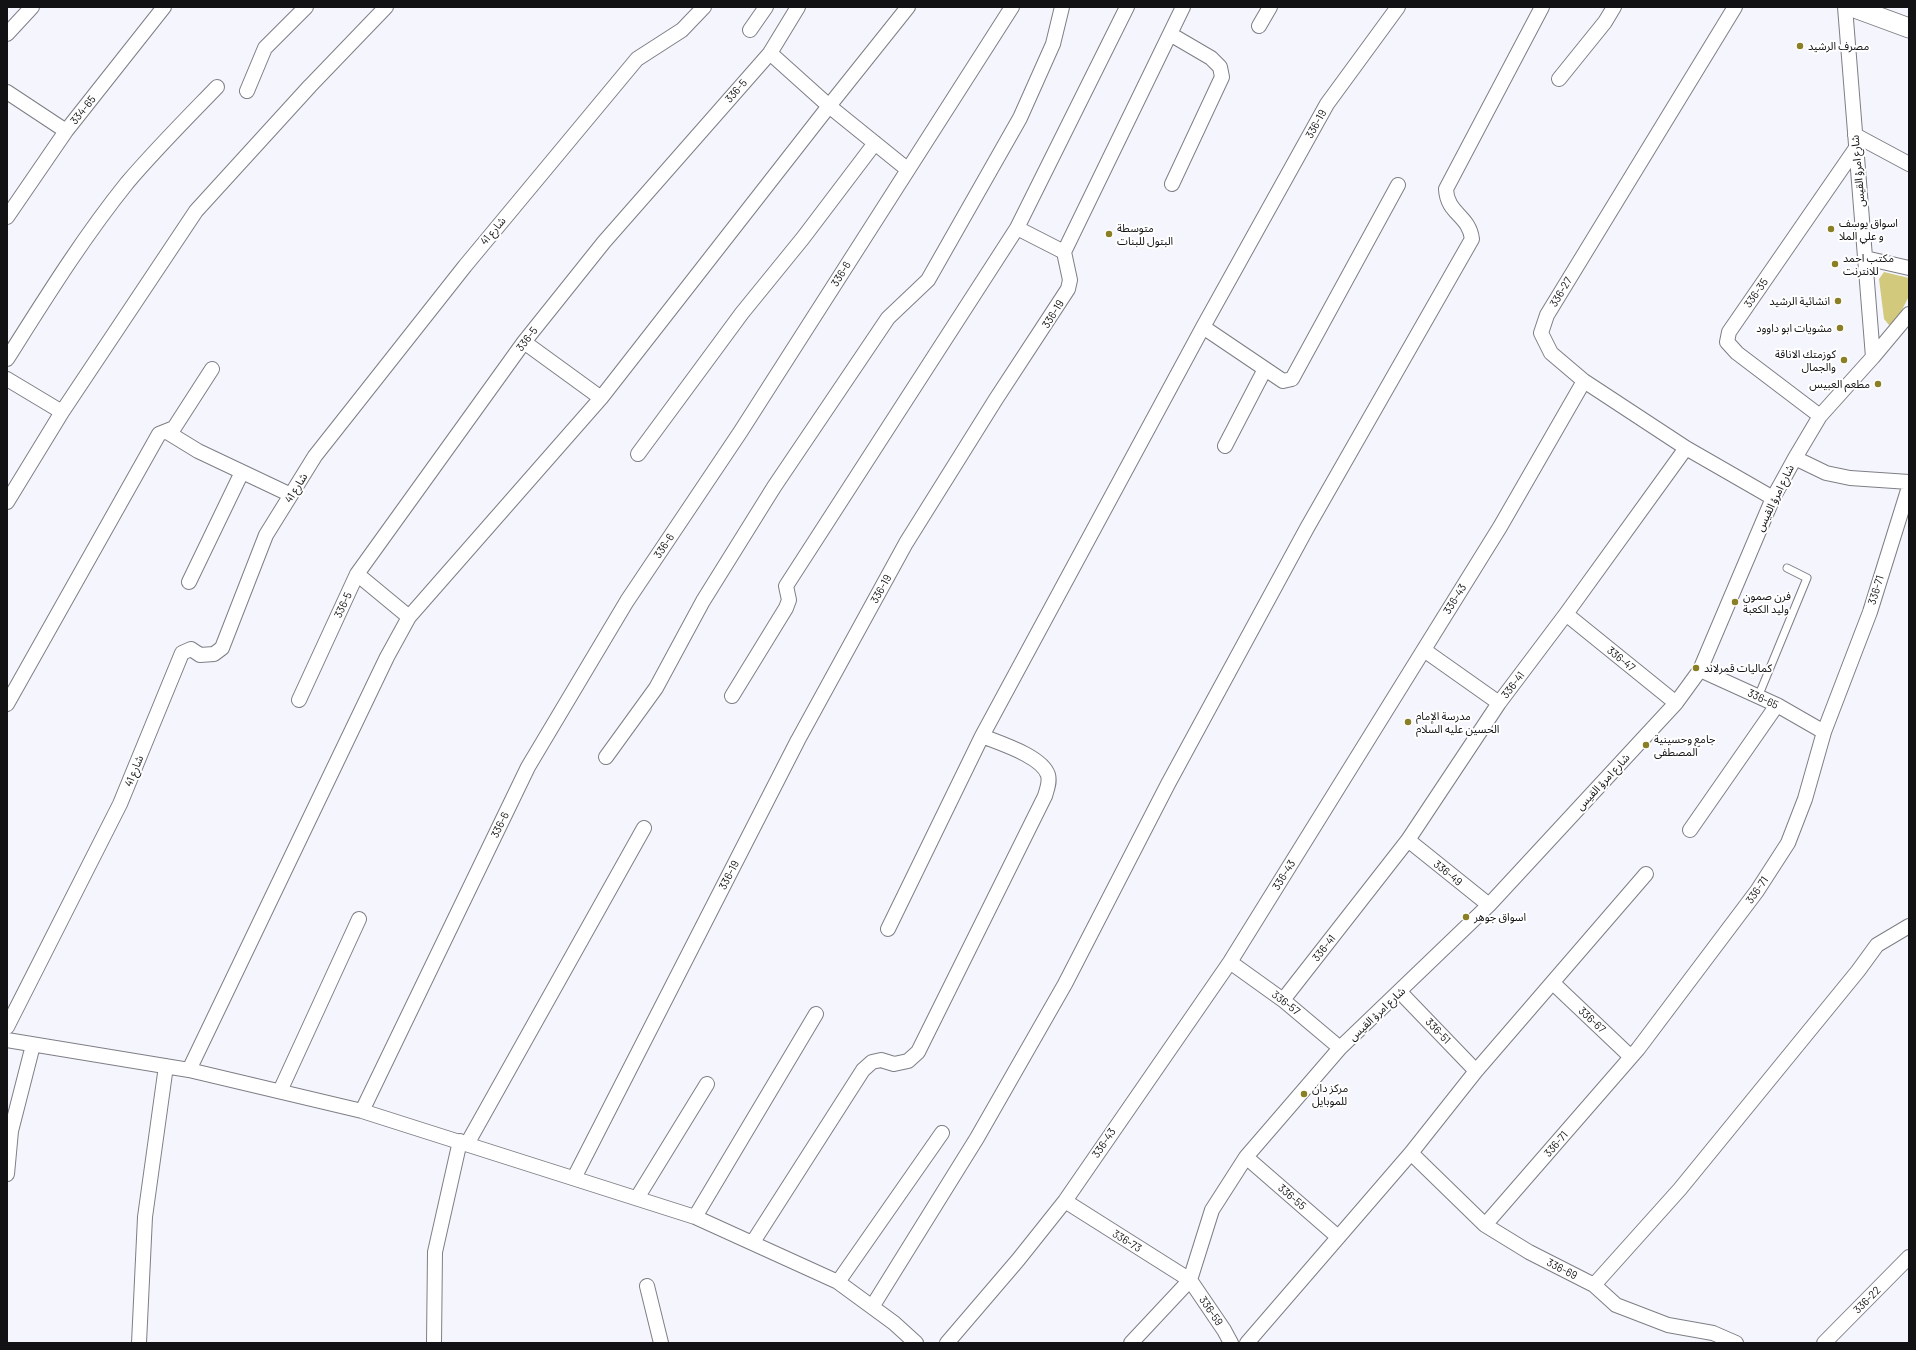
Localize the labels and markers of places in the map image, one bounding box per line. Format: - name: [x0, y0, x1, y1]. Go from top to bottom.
- place label: مصرف الرشيد: [1808, 39, 1869, 53]
- marker: مصرف الرشيد: [1795, 41, 1805, 51]
- place label: اسواق يوسف و علي الملا: [1839, 216, 1898, 242]
- place label: متوسطة البتول للبنات: [1117, 221, 1173, 247]
- marker: اسواق يوسف و علي الملا: [1826, 224, 1836, 234]
- marker: متوسطة البتول للبنات: [1104, 229, 1114, 239]
- place label: مكتب احمد للانترنت: [1843, 251, 1894, 277]
- marker: مكتب احمد للانترنت: [1830, 259, 1840, 269]
- place label: انشائية الرشيد: [1769, 294, 1830, 308]
- marker: انشائية الرشيد: [1833, 296, 1843, 306]
- place label: مشويات ابو داوود: [1756, 321, 1832, 335]
- marker: مشويات ابو داوود: [1835, 323, 1845, 333]
- place label: كوزمتك الاناقة والجمال: [1775, 347, 1836, 373]
- marker: كوزمتك الاناقة والجمال: [1839, 355, 1849, 365]
- place label: مطعم العبيس: [1809, 377, 1870, 391]
- marker: مطعم العبيس: [1873, 379, 1883, 389]
- place label: فرن صمون وليد الكعبة: [1743, 589, 1791, 615]
- marker: فرن صمون وليد الكعبة: [1730, 597, 1740, 607]
- place label: كماليات قمرلاند: [1704, 661, 1772, 675]
- marker: كماليات قمرلاند: [1691, 663, 1701, 673]
- place label: مدرسة الإمام الحسين عليه السلام: [1416, 709, 1499, 735]
- marker: مدرسة الإمام الحسين عليه السلام: [1403, 717, 1413, 727]
- place label: جامع وحسينية المصطفى: [1654, 732, 1716, 758]
- marker: جامع وحسينية المصطفى: [1641, 740, 1651, 750]
- place label: اسواق جوهر: [1474, 910, 1526, 924]
- marker: اسواق جوهر: [1461, 912, 1471, 922]
- place label: مركز دان للموبايل: [1312, 1081, 1348, 1107]
- marker: مركز دان للموبايل: [1299, 1089, 1309, 1099]

